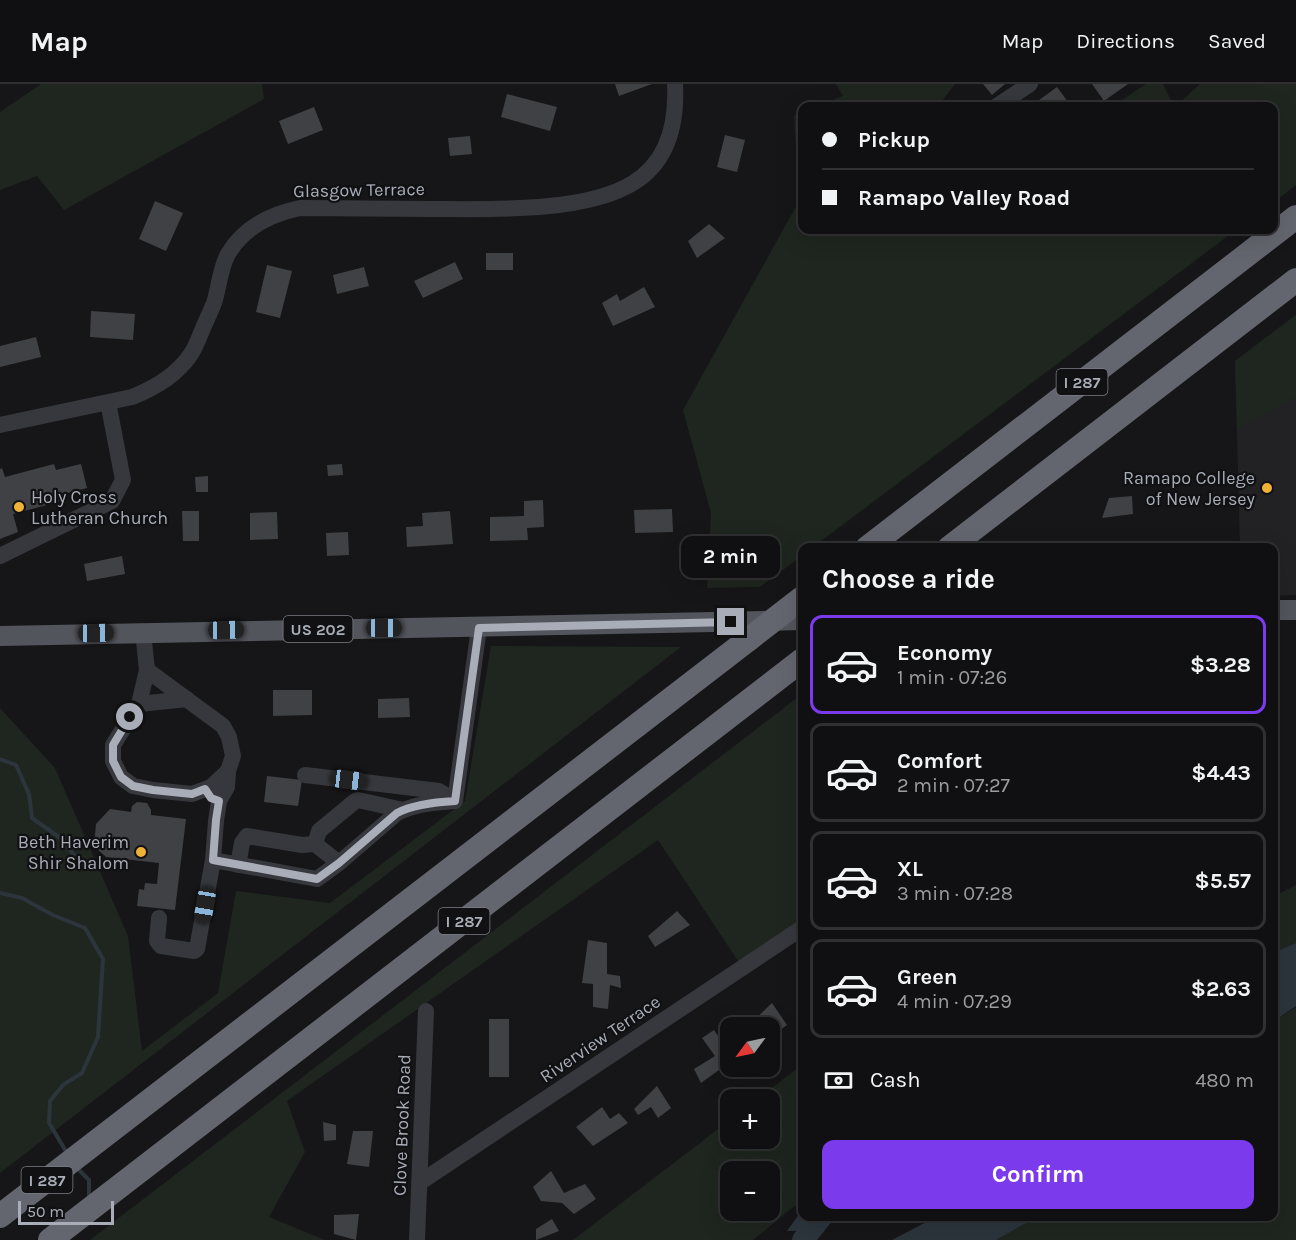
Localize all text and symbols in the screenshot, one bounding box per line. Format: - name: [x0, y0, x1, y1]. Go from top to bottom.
- text: Map: [30, 25, 88, 58]
- text: Map: [1002, 29, 1043, 53]
- text: Directions: [1076, 29, 1175, 53]
- text: Saved: [1208, 29, 1266, 53]
- text: Pickup: [858, 127, 930, 153]
- street label: Glasgow Terrace: [293, 178, 425, 202]
- text: Ramapo Valley Road: [858, 185, 1070, 211]
- road number: I 287: [1056, 369, 1108, 395]
- place label: Ramapo College of New Jersey: [1123, 467, 1256, 510]
- marker: Ramapo College of New Jersey: [1260, 481, 1274, 495]
- place label: Holy Cross Lutheran Church: [31, 486, 168, 529]
- marker: Holy Cross Lutheran Church: [12, 500, 26, 514]
- callout: 2 min: [682, 535, 780, 577]
- text: 2 min: [703, 545, 758, 568]
- text: Choose a ride: [822, 563, 995, 595]
- route end: [717, 608, 744, 635]
- road number: US 202: [284, 616, 352, 642]
- car: [366, 619, 402, 637]
- car: [208, 621, 244, 639]
- car: [78, 624, 114, 642]
- icon: car: [825, 638, 879, 692]
- text: Economy: [897, 640, 992, 666]
- text: $3.28: [1190, 652, 1251, 678]
- text: 1 min · 07:26: [897, 666, 1007, 689]
- route start: [116, 703, 143, 730]
- icon: car: [825, 746, 879, 800]
- text: Comfort: [897, 748, 982, 774]
- text: $4.43: [1191, 760, 1251, 786]
- car: [330, 769, 368, 791]
- text: 2 min · 07:27: [897, 774, 1010, 797]
- place label: Beth Haverim Shir Shalom: [18, 831, 129, 874]
- marker: Beth Haverim Shir Shalom: [134, 845, 148, 859]
- icon: car: [825, 854, 879, 908]
- text: XL: [897, 856, 923, 882]
- text: $5.57: [1195, 868, 1251, 894]
- text: 3 min · 07:28: [897, 882, 1013, 905]
- car: [193, 886, 217, 924]
- road number: I 287: [438, 908, 490, 934]
- icon: car: [825, 962, 879, 1016]
- text: Green: [897, 964, 958, 990]
- text: $2.63: [1191, 976, 1251, 1002]
- text: 4 min · 07:29: [897, 990, 1012, 1013]
- street label: Riverview Terrace: [536, 991, 664, 1087]
- north arrow: [720, 1017, 780, 1077]
- map controls: [720, 1017, 780, 1221]
- street label: Clove Brook Road: [389, 1054, 415, 1196]
- icon: cash: [822, 1064, 855, 1097]
- text: Cash: [870, 1067, 920, 1093]
- text: 480 m: [1195, 1069, 1254, 1092]
- button: +: [720, 1089, 780, 1149]
- button: Confirm: [822, 1140, 1254, 1209]
- button: −: [720, 1161, 780, 1221]
- road number: I 287: [22, 1167, 72, 1193]
- scale bar: [18, 1198, 114, 1226]
- text: 50 m: [27, 1202, 64, 1221]

